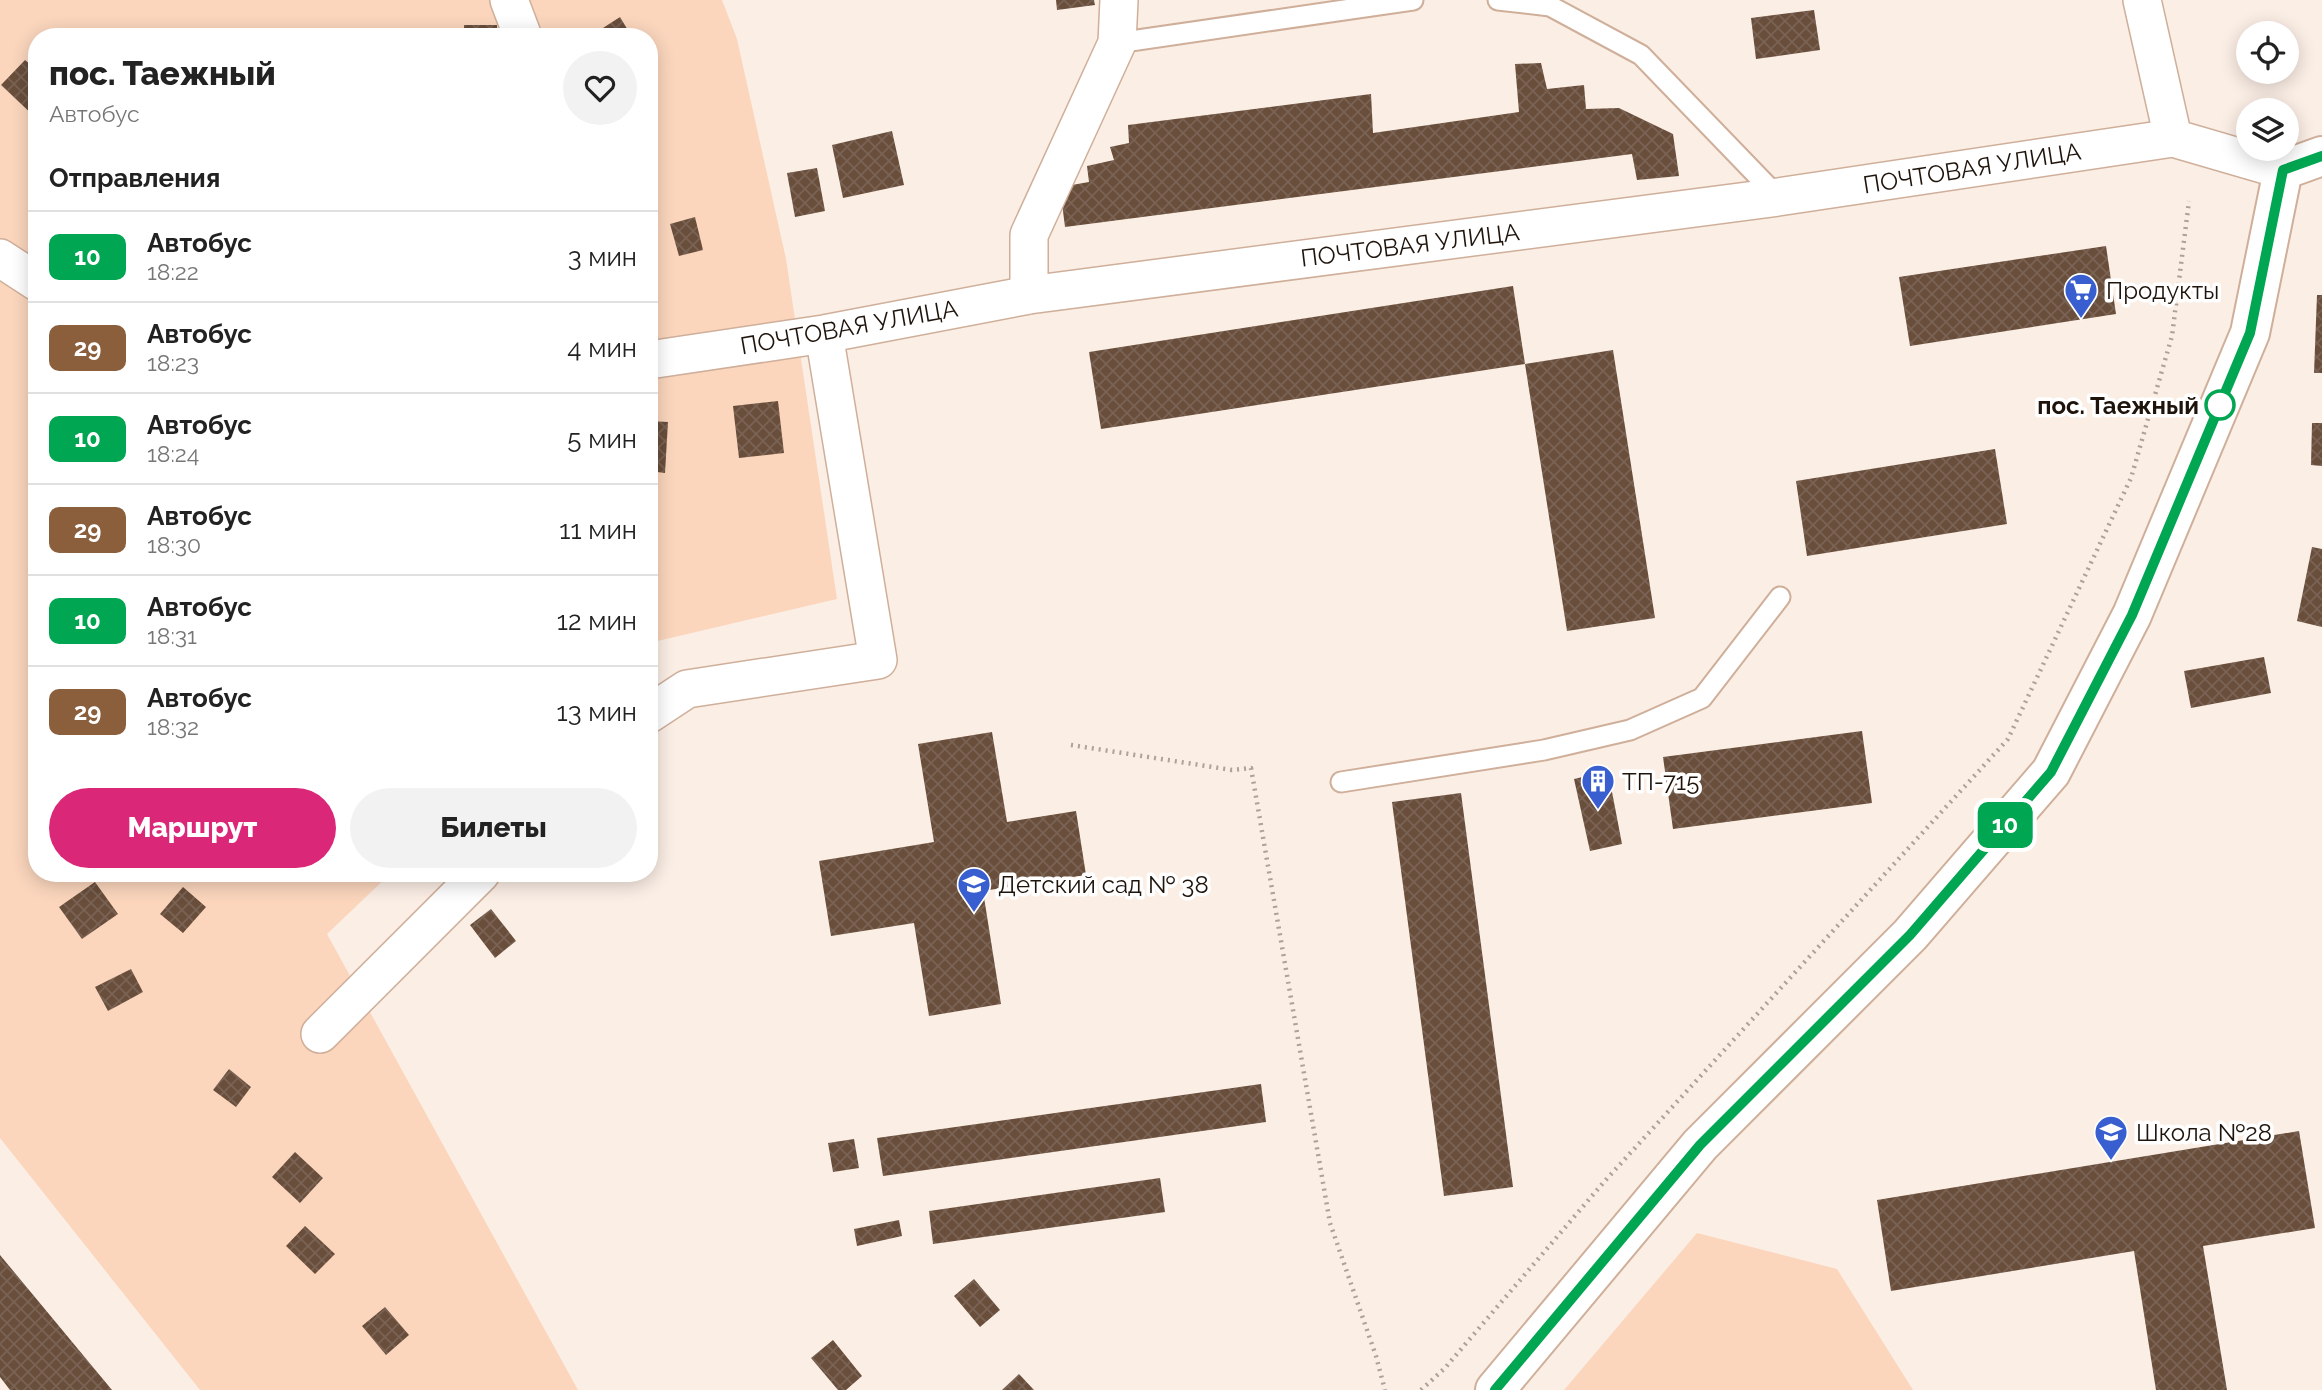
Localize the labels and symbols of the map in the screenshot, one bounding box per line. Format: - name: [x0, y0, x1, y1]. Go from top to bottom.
- street label: ПОЧТОВАЯ УЛИЦА: [1861, 136, 2083, 200]
- street label: ПОЧТОВАЯ УЛИЦА: [1299, 217, 1521, 273]
- supermarket icon: Продукты: [2062, 271, 2100, 320]
- place label: Продукты: [2106, 276, 2219, 305]
- street label: ПОЧТОВАЯ УЛИЦА: [738, 294, 960, 360]
- marker: пос. Таежный: [2205, 390, 2235, 420]
- place label: пос. Таежный: [2037, 391, 2199, 420]
- building icon: ТП-715: [1579, 762, 1617, 811]
- place label: ТП-715: [1622, 767, 1699, 796]
- line badge: 10: [1974, 802, 2036, 848]
- school or university icon: Детский сад № 38: [955, 865, 993, 914]
- place label: Детский сад № 38: [998, 870, 1209, 899]
- school or university icon: Школа №28: [2092, 1113, 2130, 1162]
- place label: Школа №28: [2136, 1118, 2272, 1147]

